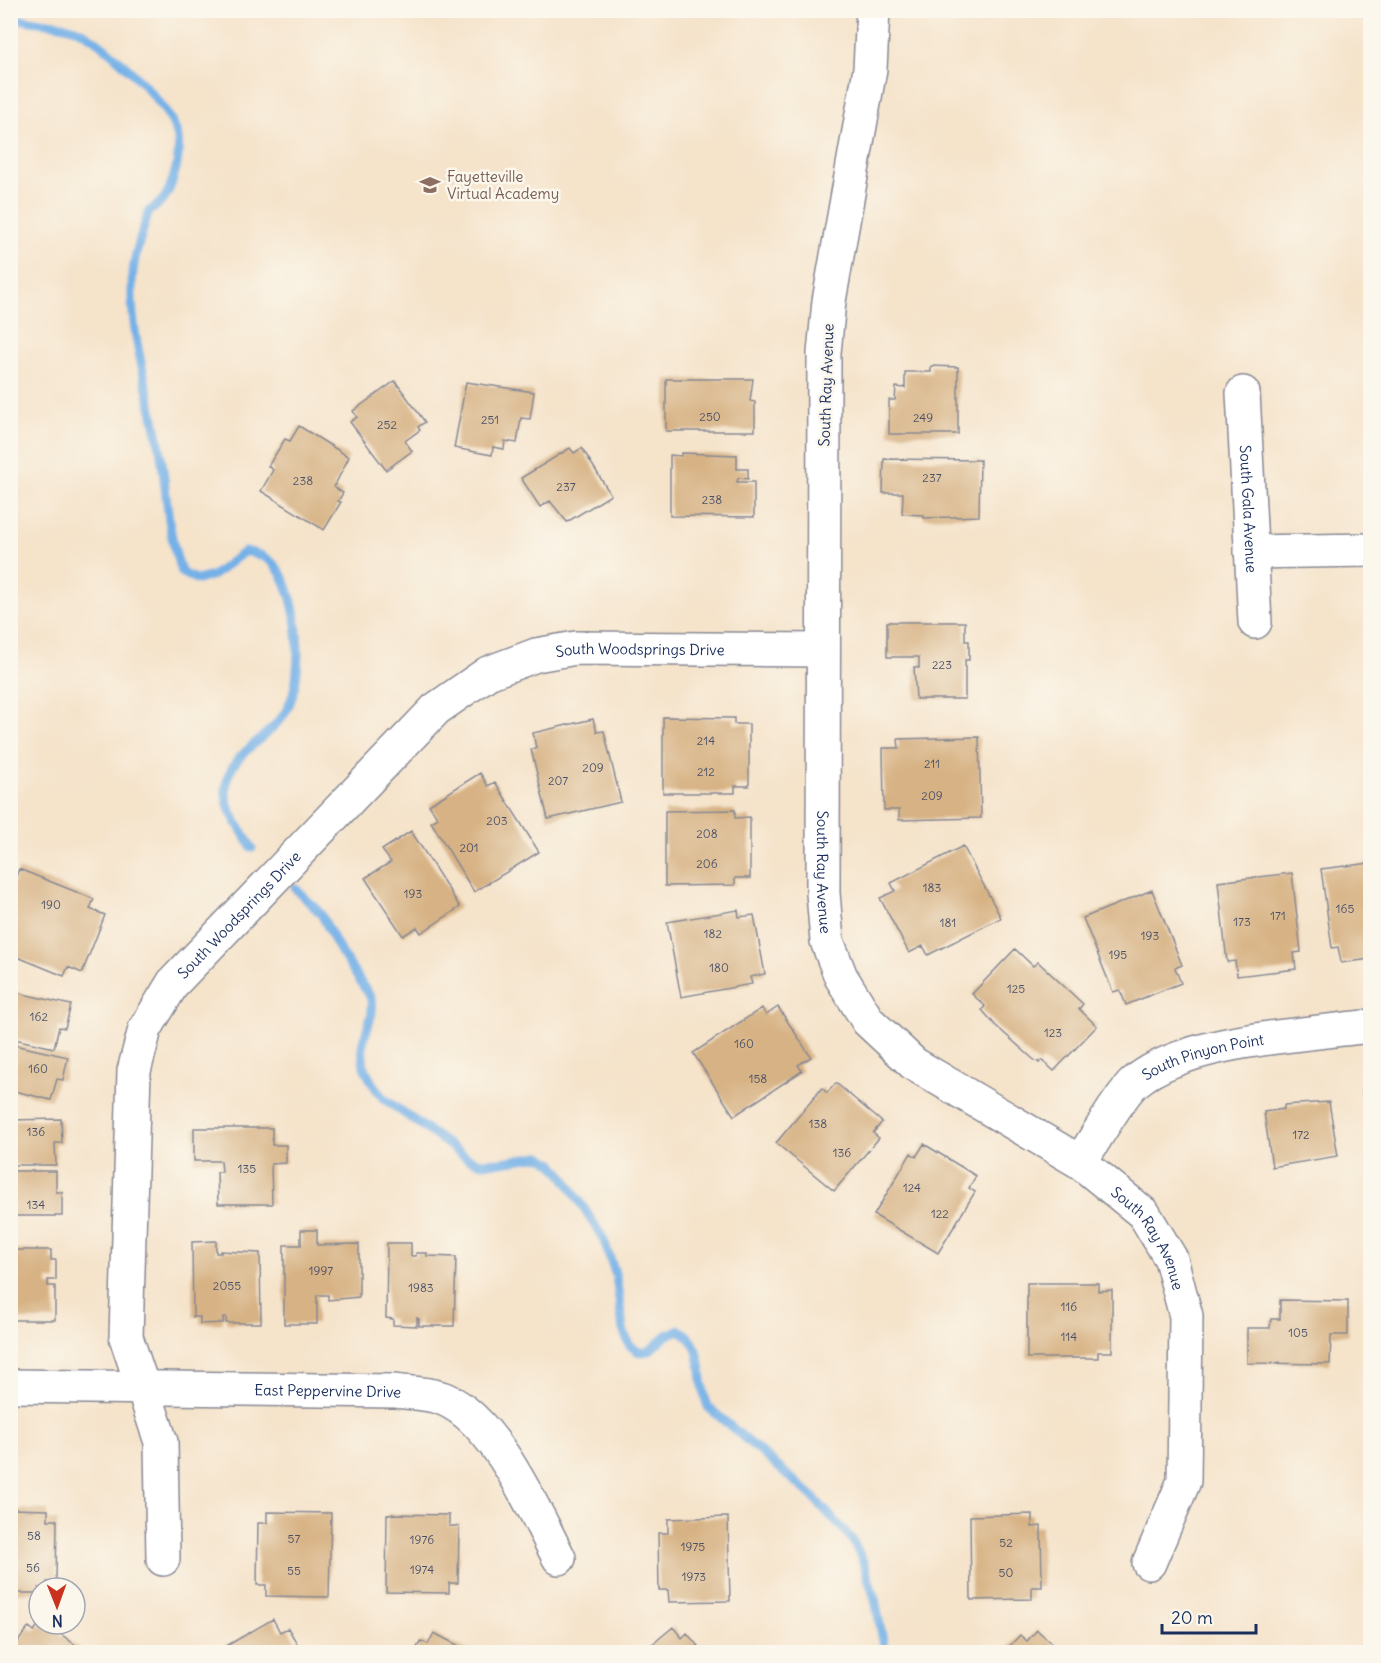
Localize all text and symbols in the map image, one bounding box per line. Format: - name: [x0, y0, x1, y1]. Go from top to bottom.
- place label: Fayetteville Virtual Academy: [447, 167, 559, 203]
- school or university icon: Fayetteville Virtual Academy: [418, 173, 442, 197]
- street label: South Ray Avenue: [814, 323, 838, 447]
- house number: 250: [699, 409, 721, 424]
- house number: 249: [913, 410, 933, 425]
- house number: 251: [481, 412, 499, 427]
- house number: 252: [377, 417, 397, 432]
- street label: South Gala Avenue: [1236, 444, 1262, 573]
- house number: 237: [922, 470, 942, 485]
- house number: 238: [293, 473, 313, 488]
- house number: 237: [556, 479, 576, 494]
- house number: 238: [702, 492, 722, 507]
- street label: South Woodsprings Drive: [554, 638, 725, 661]
- house number: 223: [932, 657, 952, 672]
- house number: 214: [697, 733, 715, 748]
- house number: 211: [924, 756, 940, 771]
- house number: 209: [582, 760, 604, 775]
- house number: 212: [697, 764, 715, 779]
- house number: 207: [548, 773, 568, 788]
- house number: 209: [921, 788, 943, 803]
- street label: South Ray Avenue: [813, 810, 836, 934]
- house number: 203: [486, 813, 508, 828]
- house number: 208: [696, 826, 718, 841]
- house number: 201: [459, 840, 479, 855]
- street label: South Woodsprings Drive: [173, 847, 304, 982]
- house number: 206: [696, 856, 718, 871]
- house number: 183: [923, 880, 941, 895]
- house number: 193: [404, 886, 422, 901]
- house number: 190: [41, 897, 61, 912]
- house number: 165: [1336, 901, 1354, 916]
- house number: 171: [1270, 908, 1286, 923]
- house number: 173: [1233, 914, 1251, 929]
- house number: 181: [940, 915, 956, 930]
- house number: 182: [704, 926, 723, 941]
- house number: 193: [1141, 928, 1159, 943]
- house number: 195: [1109, 947, 1127, 962]
- house number: 180: [709, 960, 729, 975]
- house number: 125: [1007, 981, 1025, 996]
- house number: 162: [30, 1009, 49, 1024]
- house number: 123: [1044, 1025, 1062, 1040]
- street label: South Pinyon Point: [1138, 1029, 1265, 1084]
- house number: 160: [734, 1036, 754, 1051]
- house number: 160: [28, 1061, 48, 1076]
- house number: 158: [749, 1071, 767, 1086]
- house number: 138: [809, 1116, 827, 1131]
- house number: 136: [27, 1124, 45, 1139]
- house number: 172: [1292, 1127, 1310, 1142]
- house number: 136: [833, 1145, 851, 1160]
- house number: 135: [238, 1161, 256, 1176]
- house number: 124: [903, 1180, 921, 1195]
- street label: South Ray Avenue: [1108, 1182, 1188, 1292]
- house number: 134: [27, 1197, 45, 1212]
- house number: 122: [931, 1206, 949, 1221]
- house number: 1997: [309, 1263, 333, 1278]
- house number: 2055: [213, 1278, 241, 1293]
- house number: 1983: [408, 1280, 434, 1295]
- house number: 116: [1061, 1299, 1077, 1314]
- house number: 105: [1288, 1325, 1308, 1340]
- house number: 114: [1061, 1329, 1077, 1344]
- street label: East Peppervine Drive: [254, 1380, 402, 1401]
- house number: 58: [27, 1528, 41, 1543]
- house number: 57: [288, 1531, 301, 1546]
- house number: 1976: [410, 1532, 434, 1547]
- house number: 52: [999, 1535, 1013, 1550]
- house number: 1975: [681, 1539, 705, 1554]
- house number: 56: [26, 1560, 40, 1575]
- house number: 1974: [410, 1562, 434, 1577]
- house number: 55: [287, 1563, 301, 1578]
- house number: 50: [999, 1565, 1014, 1580]
- house number: 1973: [682, 1569, 706, 1584]
- north arrow: [27, 1576, 87, 1636]
- scale bar: [1162, 1597, 1256, 1635]
- text: 20 m: [1171, 1606, 1213, 1629]
- text: N: [52, 1611, 63, 1631]

